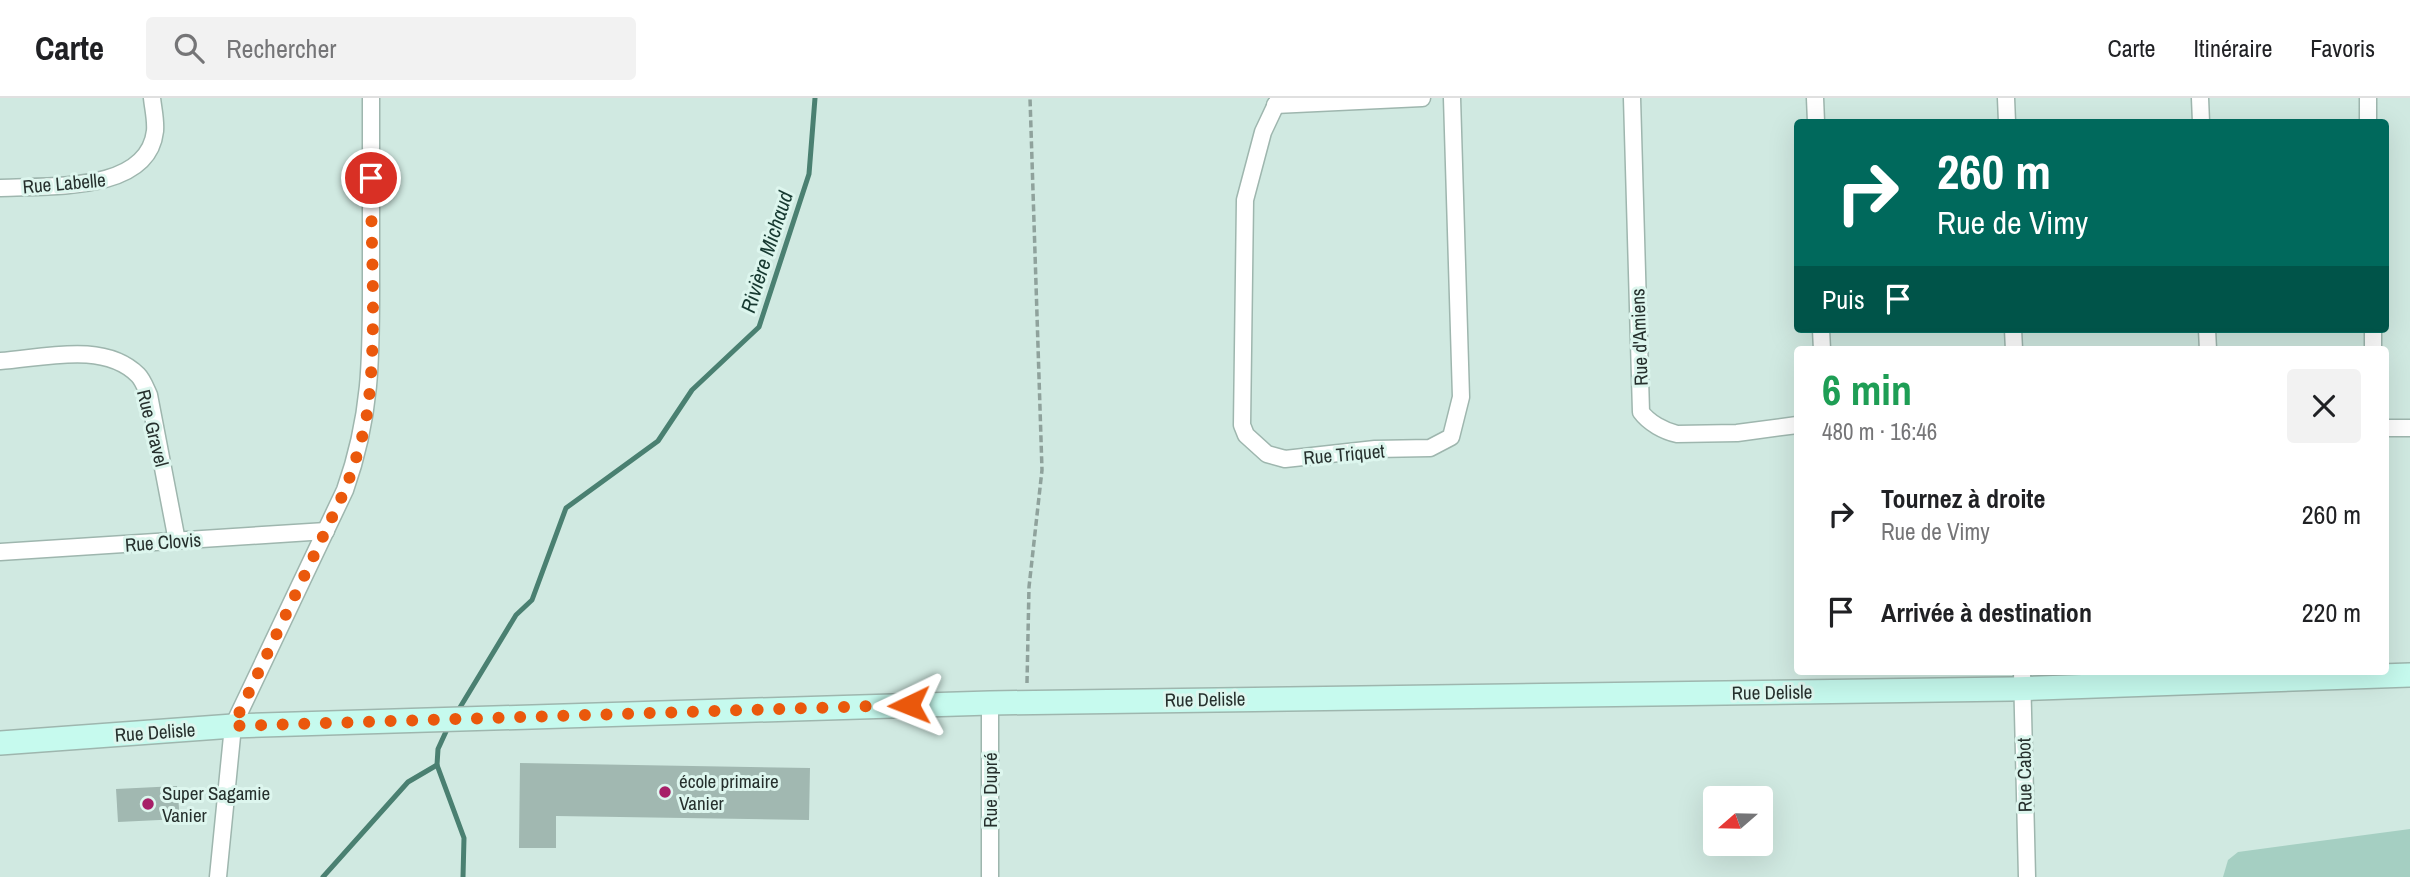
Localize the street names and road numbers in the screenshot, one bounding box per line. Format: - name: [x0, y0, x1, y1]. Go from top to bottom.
- street label: Rue Labelle: [21, 166, 107, 200]
- street label: Rue d'Amiens: [1624, 288, 1654, 386]
- street label: Rue Gravel: [131, 387, 175, 469]
- street label: Rue Triquet: [1302, 437, 1386, 470]
- street label: Rue Clovis: [124, 526, 202, 558]
- street label: Rue Delisle: [1732, 678, 1812, 706]
- street label: Rue Delisle: [1165, 685, 1245, 713]
- street label: Rue Delisle: [114, 716, 196, 748]
- street label: Rue Cabot: [2010, 737, 2038, 812]
- street label: Rue Dupré: [977, 752, 1003, 828]

